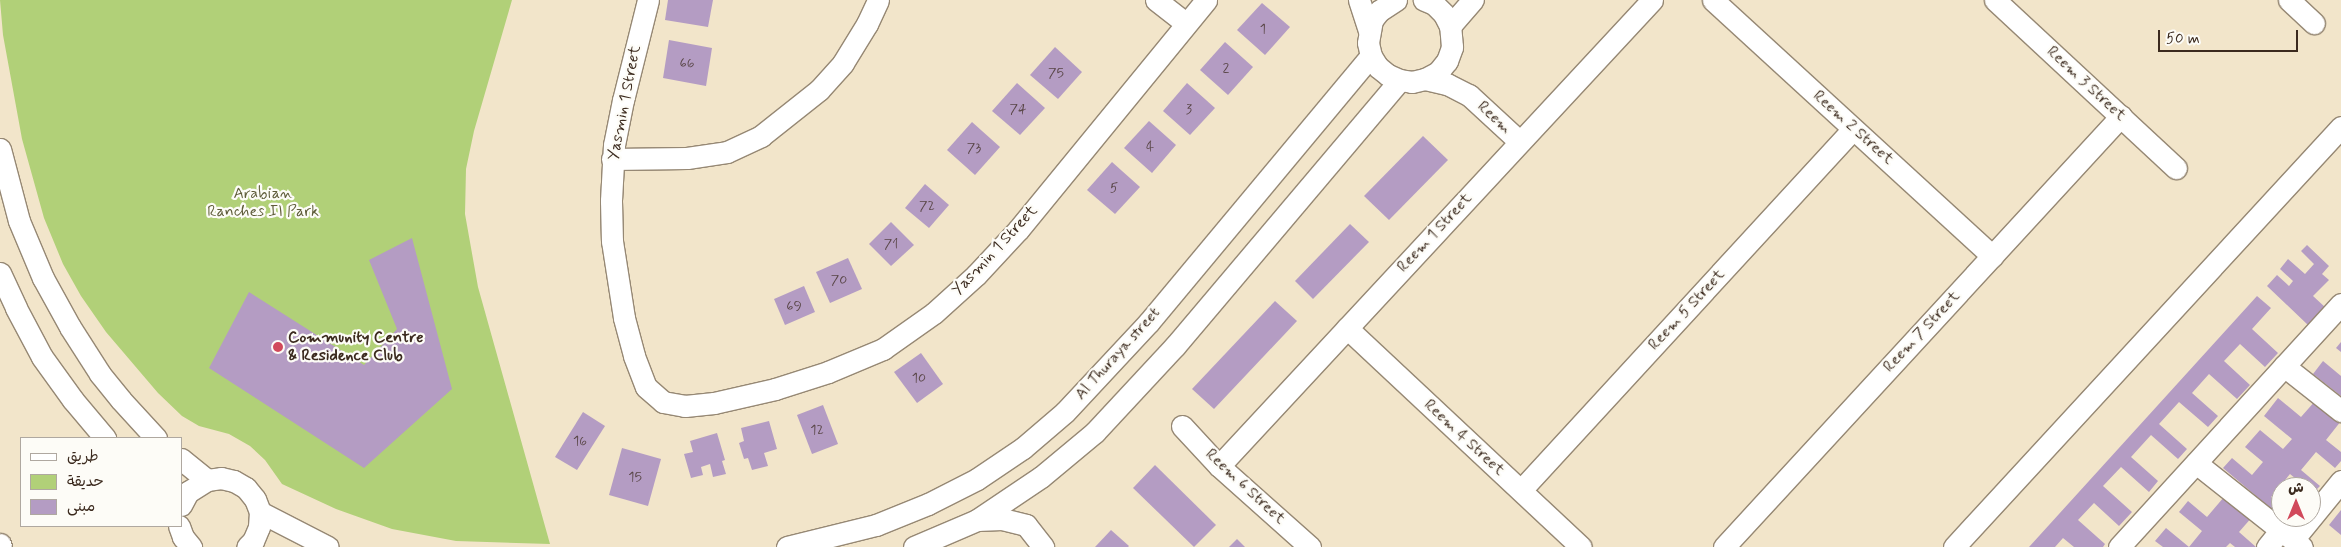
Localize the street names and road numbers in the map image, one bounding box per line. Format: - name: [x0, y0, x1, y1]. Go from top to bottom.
- street label: Reem 3 Street: [2042, 42, 2130, 126]
- street label: Yasmin 1 Street: [604, 44, 646, 162]
- street label: Reem 2 Street: [1809, 87, 1897, 169]
- street label: Reem: [1473, 97, 1515, 139]
- street label: Reem 1 Street: [1393, 189, 1477, 277]
- street label: Yasmin 1 Street: [948, 202, 1042, 300]
- street label: Reem 5 Street: [1645, 266, 1729, 354]
- street label: Reem 7 Street: [1880, 287, 1964, 377]
- street label: Al Thuraya street: [1072, 304, 1164, 404]
- street label: Reem 4 Street: [1420, 396, 1508, 480]
- street label: Reem 6 Street: [1201, 445, 1289, 529]

